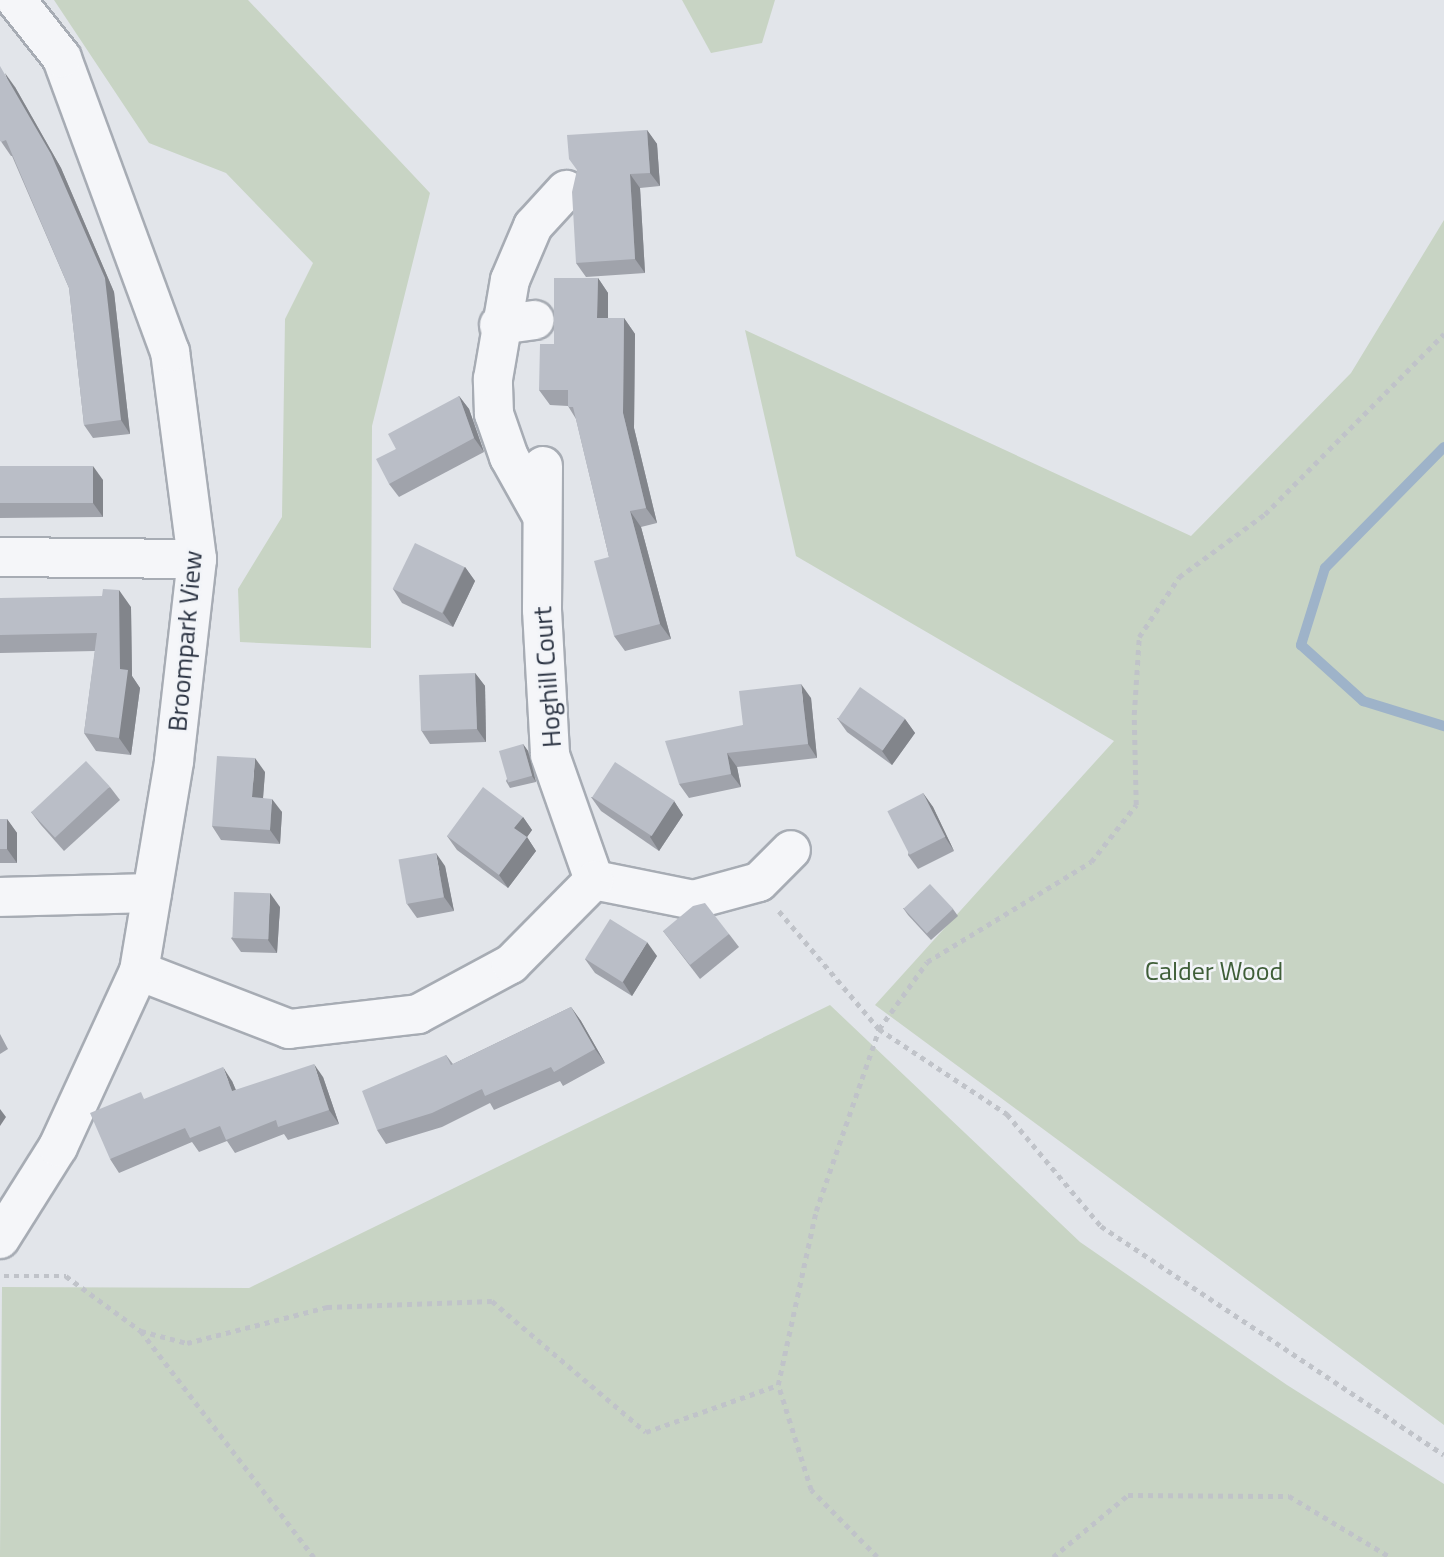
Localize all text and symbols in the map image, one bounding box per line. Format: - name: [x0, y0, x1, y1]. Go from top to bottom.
- street label: Broompark View: [162, 549, 208, 733]
- street label: Hoghill Court: [527, 605, 567, 749]
- park label: Calder Wood: [1145, 955, 1283, 987]

